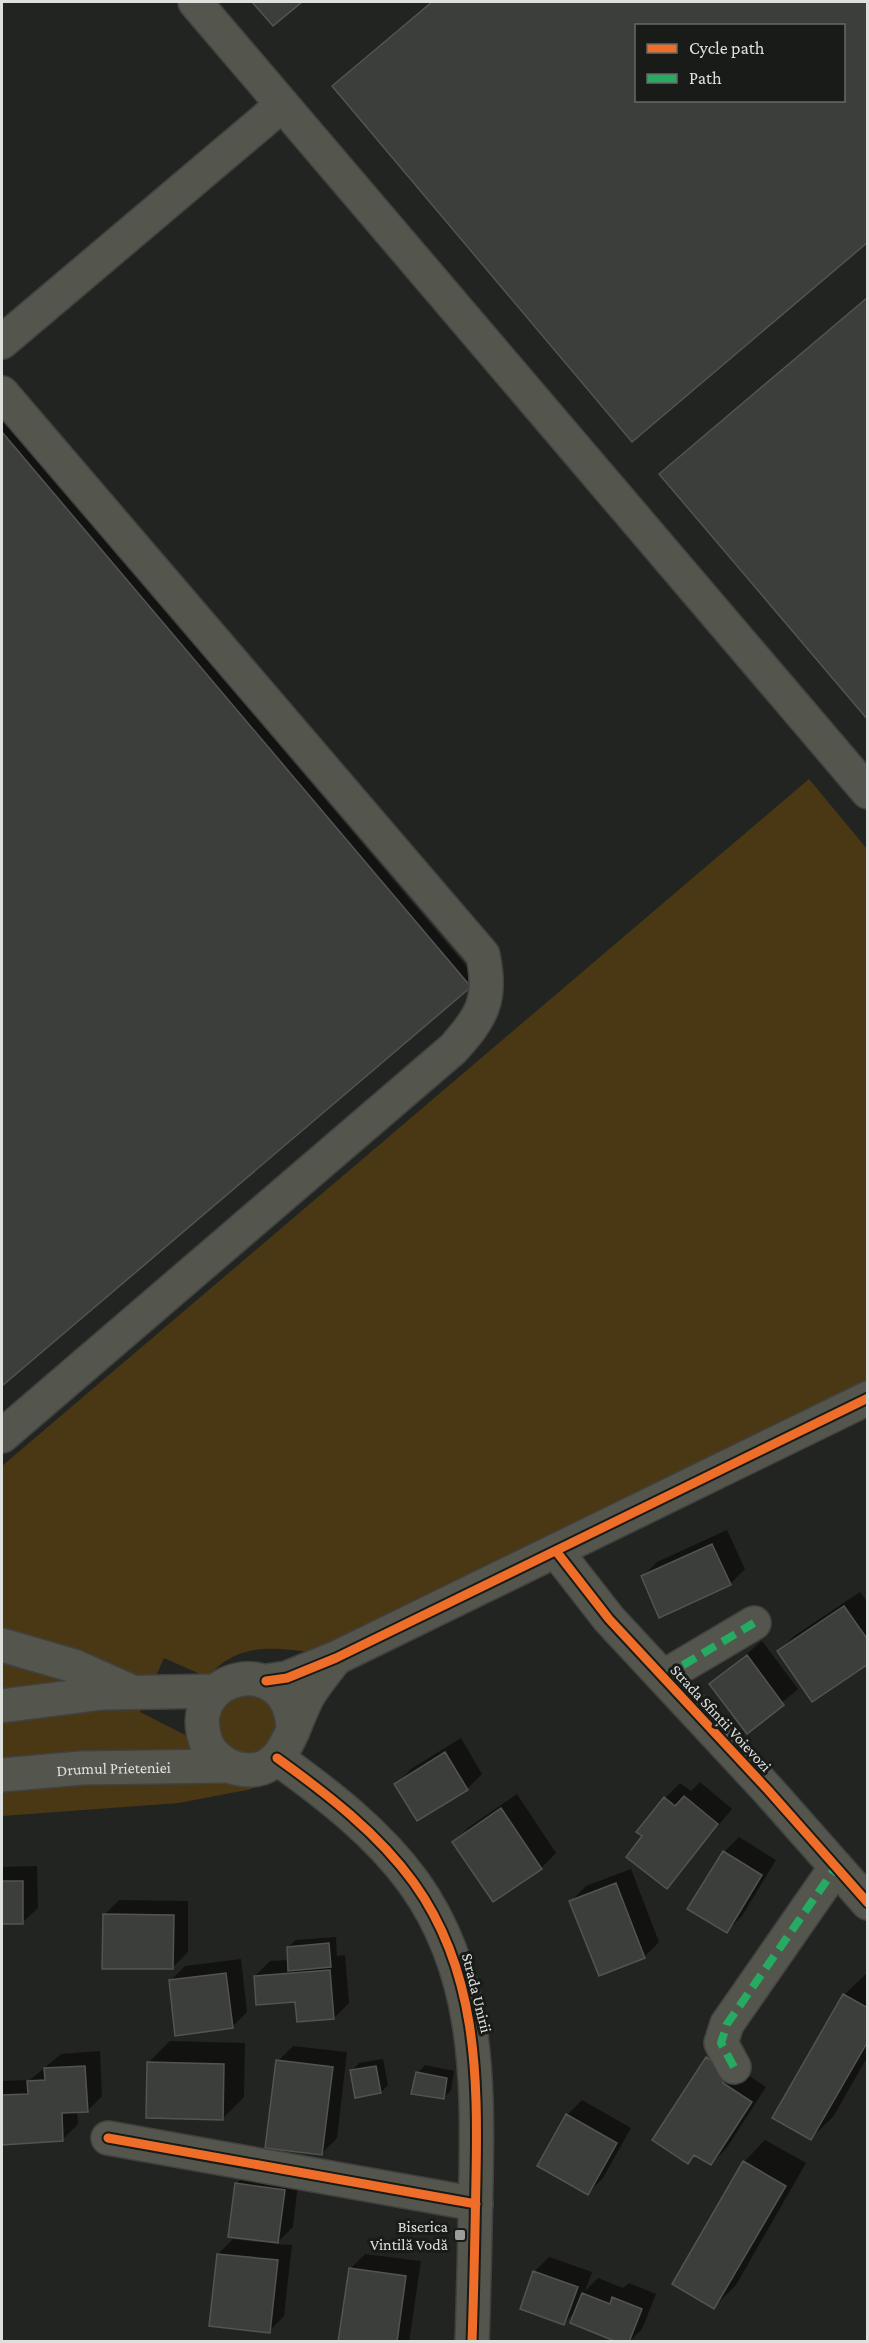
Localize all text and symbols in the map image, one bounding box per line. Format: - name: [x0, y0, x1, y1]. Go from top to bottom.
- legend: [635, 24, 845, 102]
- text: Cycle path: [689, 38, 765, 58]
- text: Path: [689, 68, 722, 88]
- street label: Strada Sfinții Voievozi: [666, 1661, 775, 1776]
- street label: Drumul Prieteniei: [56, 1758, 171, 1779]
- street label: Strada Unirii: [459, 1951, 495, 2035]
- place label: Biserica Vintilă Vodă: [370, 2218, 449, 2253]
- marker: Biserica Vintilă Vodă: [453, 2228, 467, 2242]

